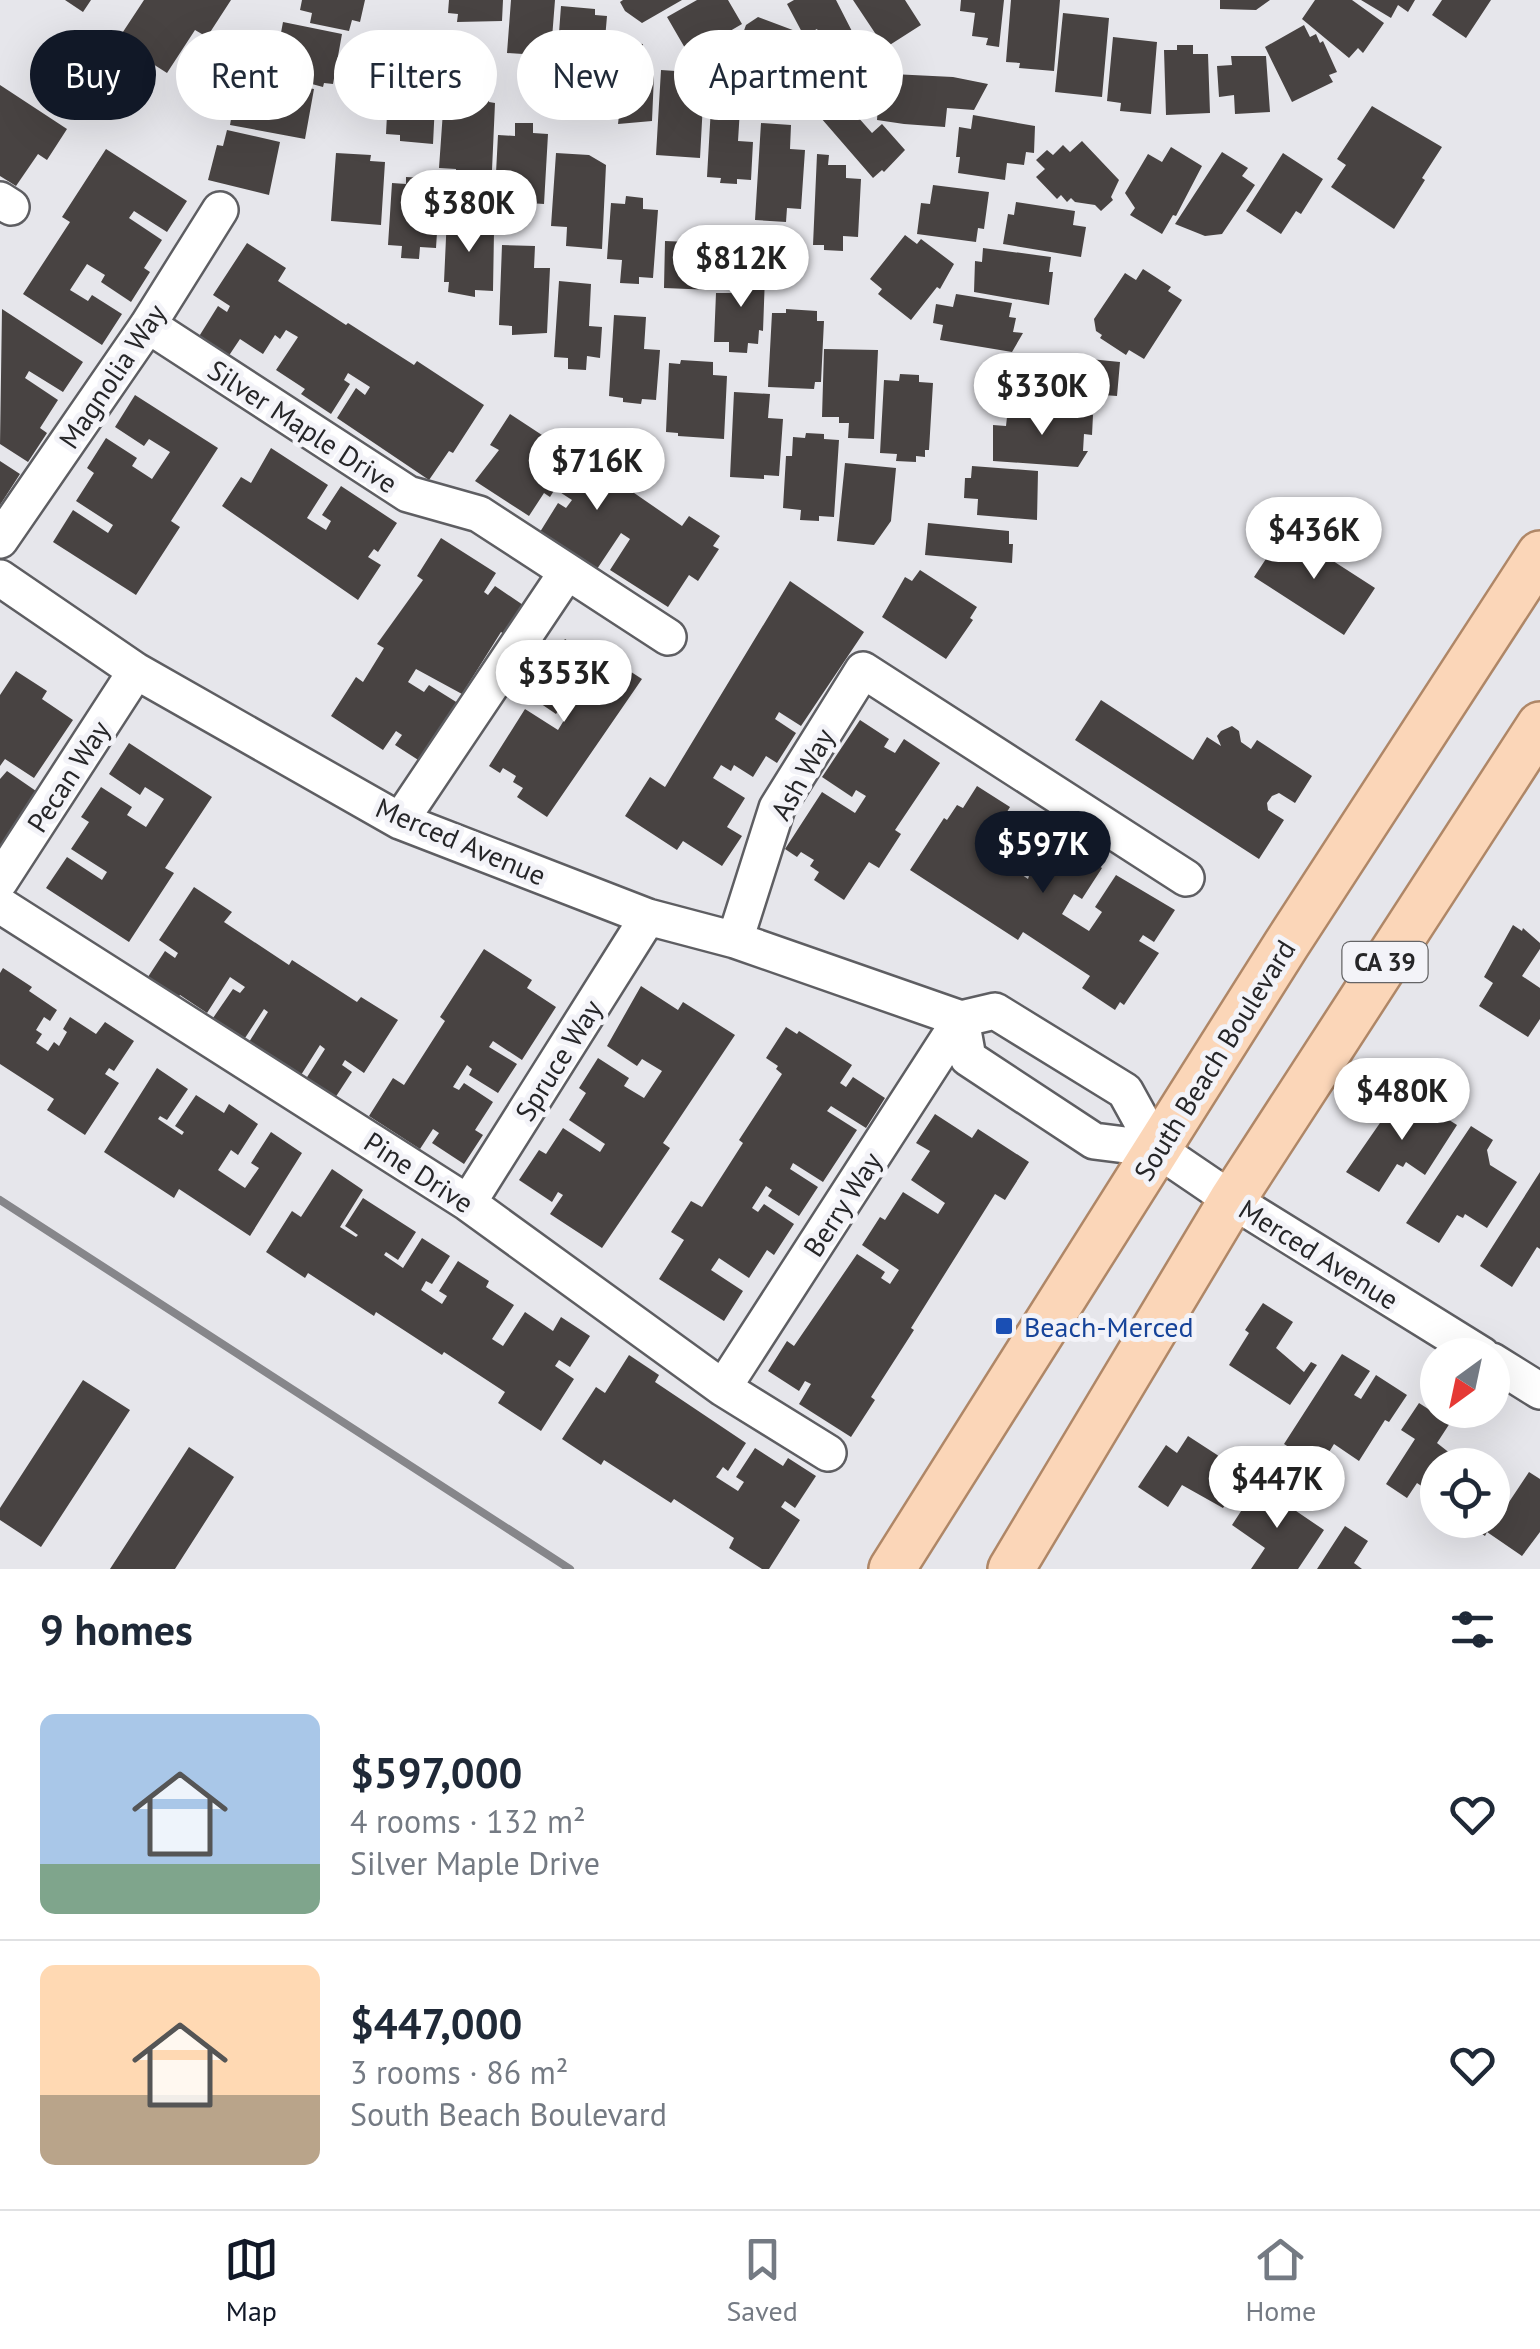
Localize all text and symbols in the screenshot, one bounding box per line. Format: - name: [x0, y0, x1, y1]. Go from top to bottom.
- chip: Buy: [30, 30, 156, 120]
- chip: Rent: [176, 30, 314, 120]
- chip: Filters: [334, 30, 497, 120]
- chip: New: [517, 30, 654, 120]
- chip: Apartment: [674, 30, 903, 120]
- pin: $380K: [399, 170, 539, 255]
- text: $380K: [423, 181, 515, 223]
- pin: $812K: [671, 225, 811, 310]
- text: $812K: [695, 236, 787, 278]
- street label: Magnolia Way: [50, 296, 174, 456]
- street label: Silver Maple Drive: [201, 351, 405, 501]
- pin: $330K: [972, 353, 1112, 438]
- text: $330K: [996, 364, 1088, 406]
- pin: $716K: [527, 428, 667, 513]
- text: $716K: [551, 439, 643, 481]
- pin: $436K: [1244, 497, 1384, 582]
- text: $436K: [1268, 508, 1360, 550]
- pin: $353K: [494, 640, 634, 725]
- text: $353K: [518, 651, 610, 693]
- street label: Pecan Way: [18, 713, 118, 839]
- street label: Ash Way: [762, 722, 842, 826]
- street label: Merced Avenue: [370, 789, 552, 893]
- pin: $597K: [973, 811, 1113, 896]
- text: $597K: [997, 822, 1089, 864]
- street label: South Beach Boulevard: [1125, 933, 1303, 1187]
- road number: CA 39: [1342, 942, 1428, 982]
- street label: Spruce Way: [506, 992, 610, 1128]
- pin: $480K: [1332, 1058, 1472, 1143]
- text: $480K: [1356, 1069, 1448, 1111]
- street label: Pine Drive: [357, 1123, 481, 1221]
- street label: Berry Way: [794, 1145, 890, 1263]
- street label: Merced Avenue: [1232, 1190, 1406, 1318]
- place label: Beach-Merced: [1024, 1308, 1194, 1345]
- marker: Beach-Merced: [993, 1315, 1015, 1337]
- north arrow: [1420, 1338, 1510, 1428]
- map controls: [1420, 1338, 1510, 1538]
- pin: $447K: [1207, 1446, 1347, 1531]
- button: locate: [1420, 1448, 1510, 1538]
- text: $447K: [1231, 1457, 1323, 1499]
- text: 9 homes: [40, 1602, 193, 1657]
- icon: filters: [1445, 1602, 1500, 1657]
- text: $597,000: [350, 1745, 522, 1800]
- icon: home: [120, 1754, 240, 1874]
- icon: heart: [1445, 1787, 1500, 1842]
- text: 4 rooms · 132 m²: [350, 1800, 586, 1842]
- text: Silver Maple Drive: [350, 1842, 600, 1884]
- text: $447,000: [350, 1996, 522, 2051]
- icon: home: [120, 2005, 240, 2125]
- icon: heart: [1445, 2038, 1500, 2093]
- text: 3 rooms · 86 m²: [350, 2051, 568, 2093]
- text: South Beach Boulevard: [350, 2093, 667, 2135]
- tab: Map: [224, 2232, 279, 2329]
- tab: Saved: [726, 2232, 798, 2329]
- tab: Home: [1245, 2232, 1316, 2329]

